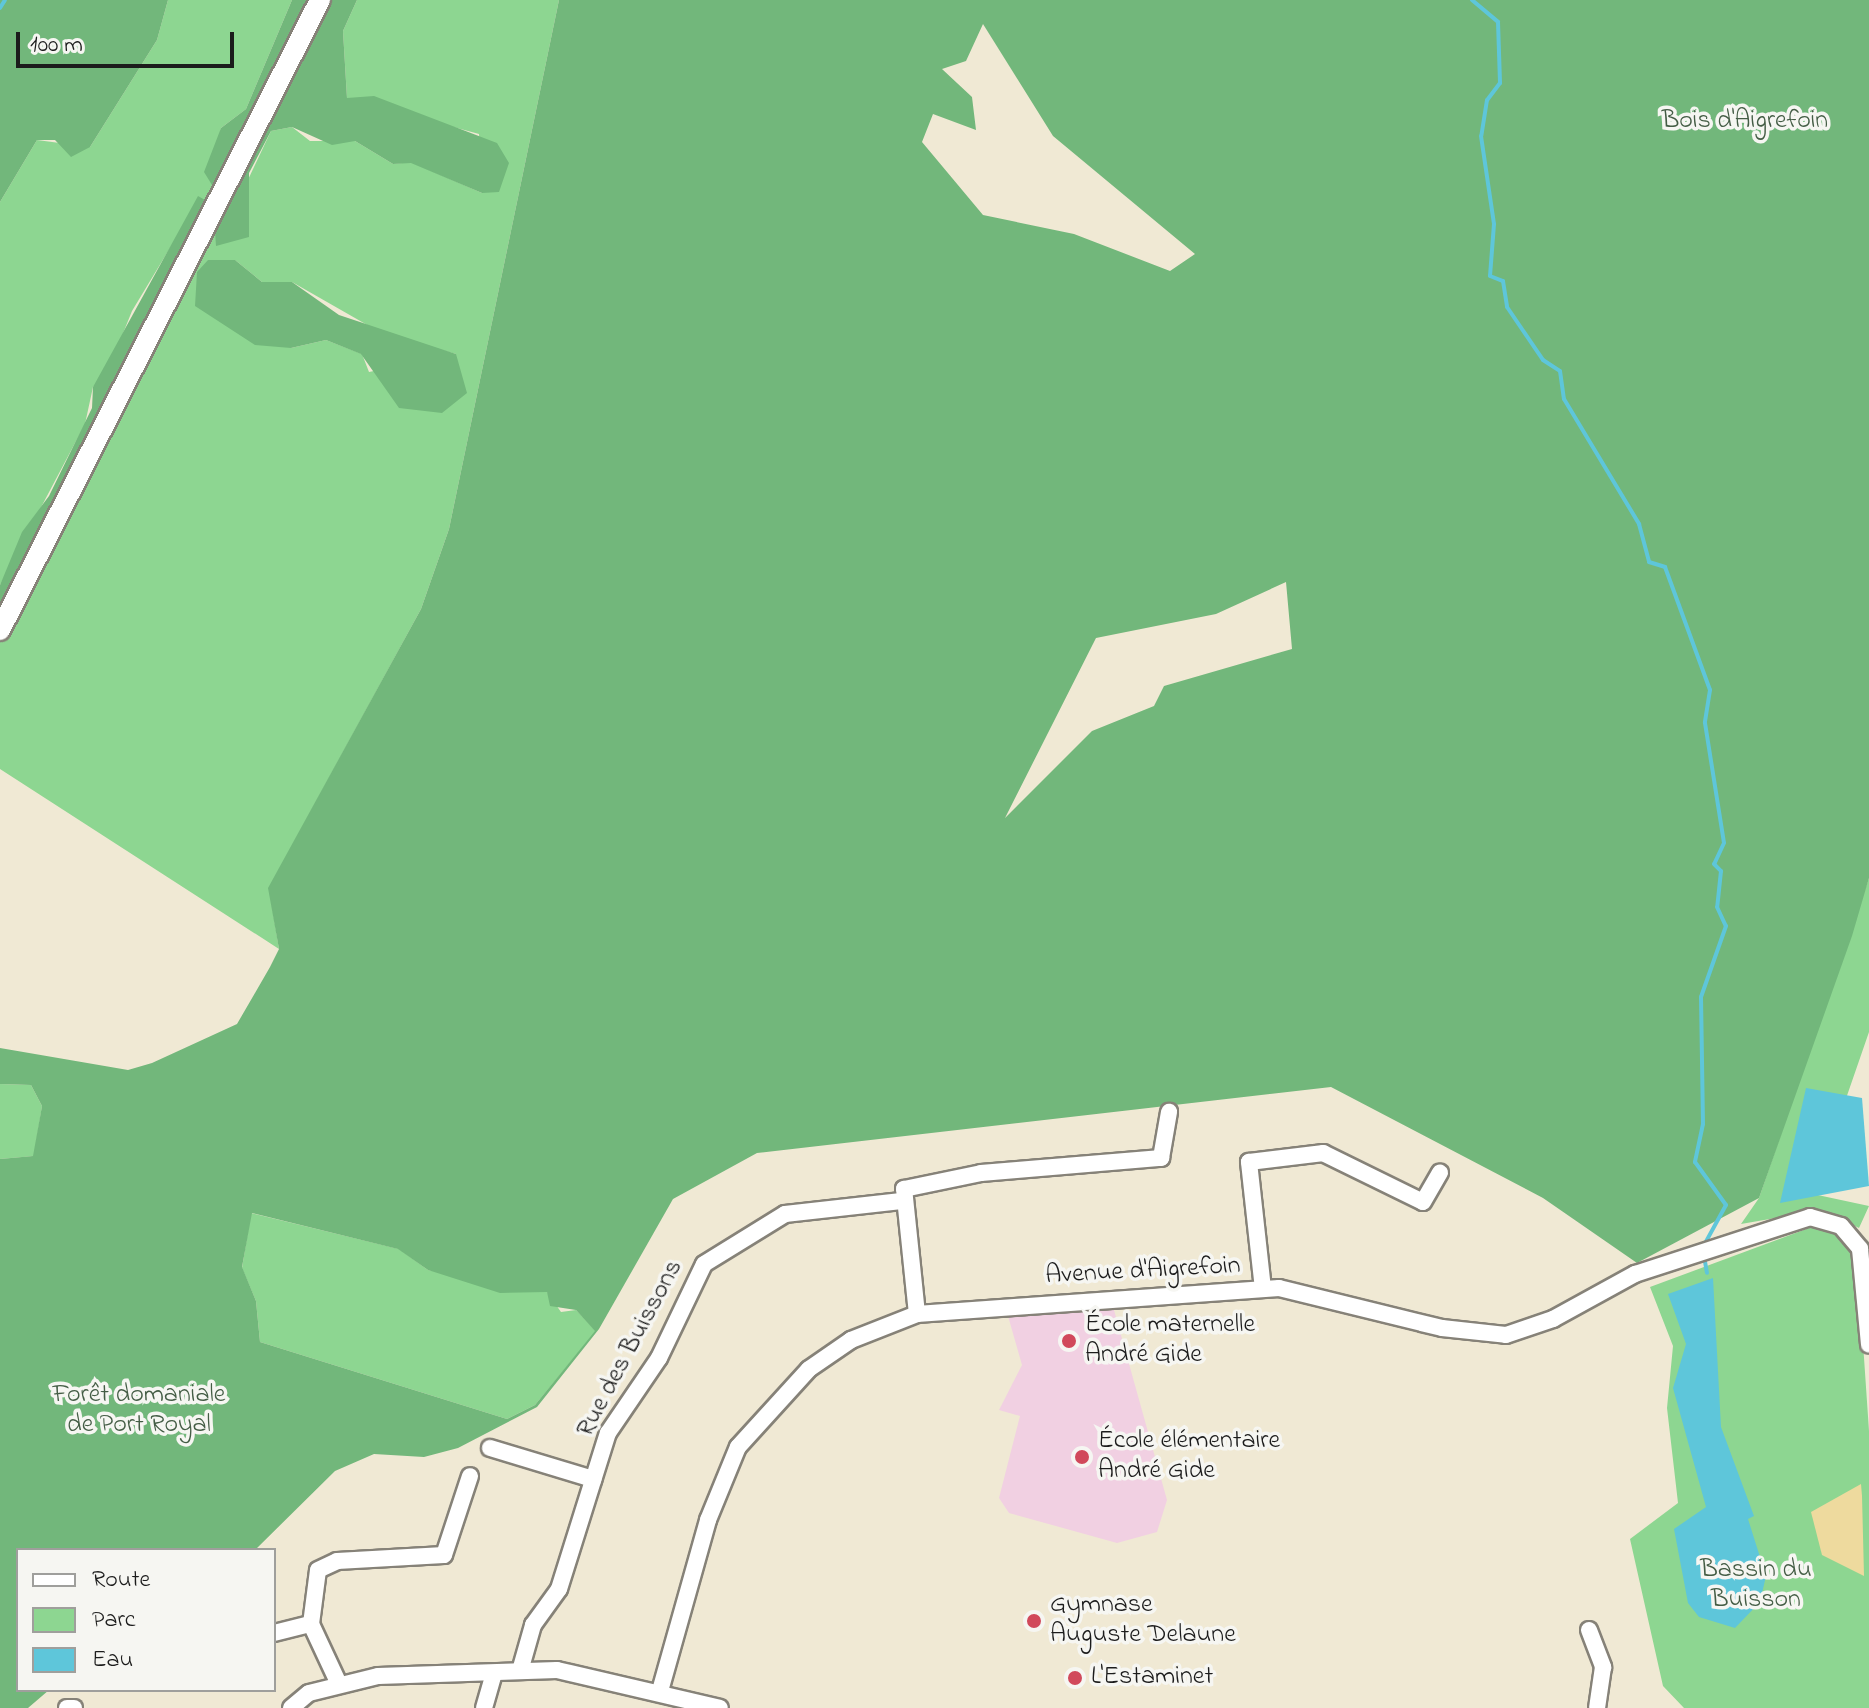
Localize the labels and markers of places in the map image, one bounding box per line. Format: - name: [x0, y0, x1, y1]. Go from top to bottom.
- place label: École maternelle André Gide: [1085, 1310, 1255, 1372]
- marker: École maternelle André Gide: [1060, 1332, 1078, 1350]
- place label: École élémentaire André Gide: [1098, 1426, 1280, 1488]
- marker: École élémentaire André Gide: [1073, 1448, 1091, 1466]
- place label: Gymnase Auguste Delaune: [1050, 1590, 1236, 1652]
- marker: Gymnase Auguste Delaune: [1025, 1612, 1043, 1630]
- place label: L'Estaminet: [1091, 1662, 1213, 1694]
- marker: L'Estaminet: [1066, 1669, 1084, 1687]

